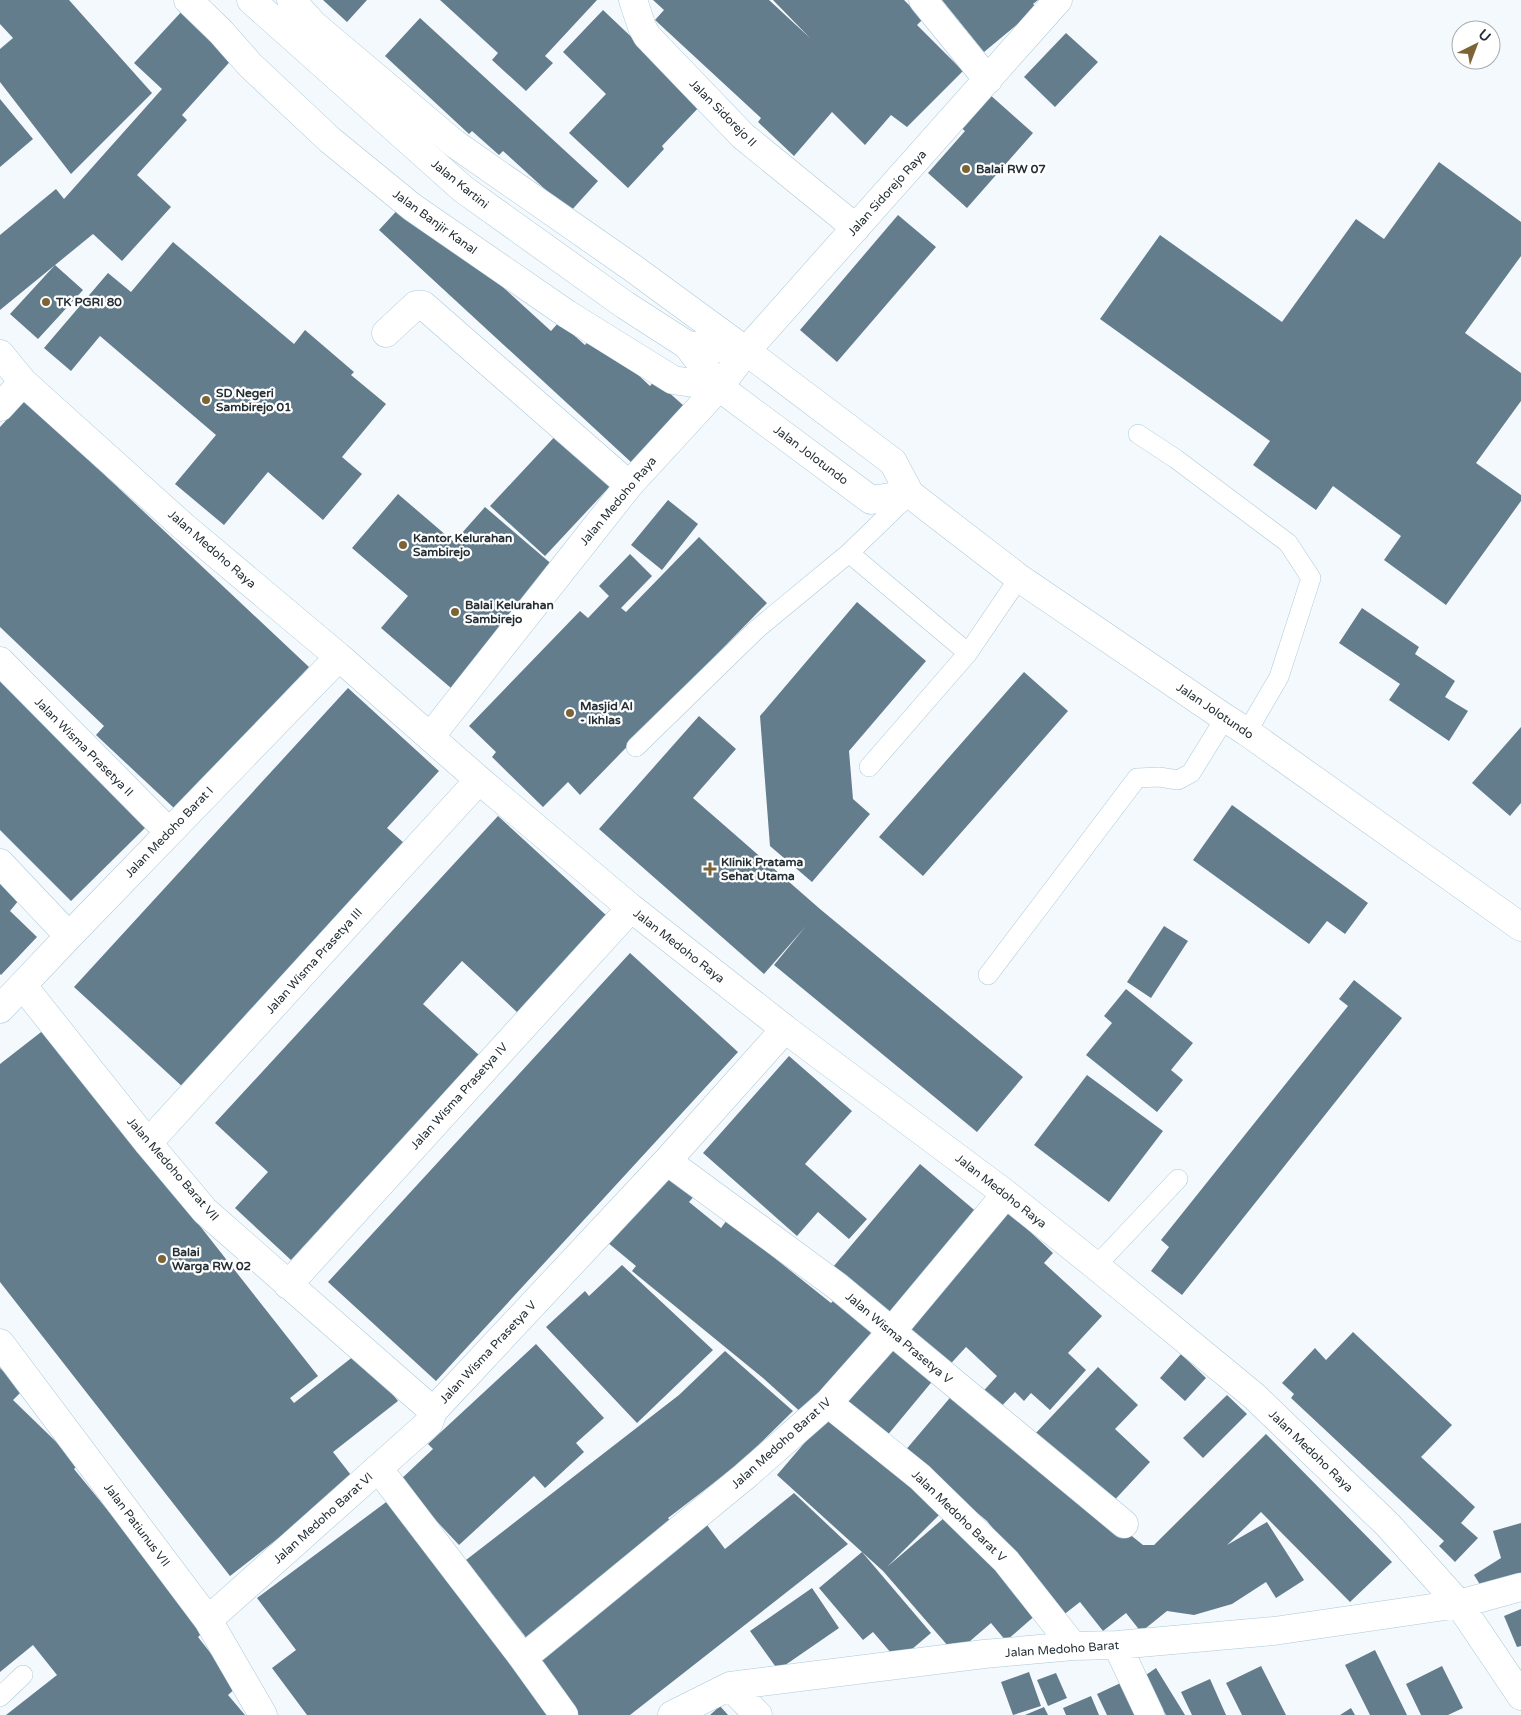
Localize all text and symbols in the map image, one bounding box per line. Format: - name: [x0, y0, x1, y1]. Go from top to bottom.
- north arrow: [1451, 20, 1501, 70]
- text: U: [1475, 26, 1494, 46]
- street label: Jalan Sidorejo II: [687, 77, 759, 149]
- street label: Jalan Sidorejo Raya: [845, 147, 929, 239]
- street label: Jalan Kartini: [428, 157, 492, 211]
- place label: Balai RW 07: [976, 162, 1046, 176]
- marker: Balai RW 07: [960, 163, 972, 175]
- street label: Jalan Banjir Kanal: [390, 187, 480, 257]
- place label: TK PGRI 80: [55, 295, 122, 309]
- marker: TK PGRI 80: [40, 296, 52, 308]
- place label: SD Negeri Sambirejo 01: [216, 386, 291, 415]
- marker: SD Negeri Sambirejo 01: [200, 394, 212, 406]
- street label: Jalan Jolotundo: [771, 422, 851, 488]
- street label: Jalan Medoho Raya: [577, 454, 659, 548]
- street label: Jalan Medoho Raya: [165, 507, 259, 591]
- place label: Kantor Kelurahan Sambirejo: [413, 531, 512, 560]
- marker: Kantor Kelurahan Sambirejo: [397, 539, 409, 551]
- place label: Balai Kelurahan Sambirejo: [465, 598, 554, 627]
- marker: Balai Kelurahan Sambirejo: [449, 606, 461, 618]
- street label: Jalan Jolotundo: [1174, 680, 1256, 742]
- street label: Jalan Wisma Prasetya II: [32, 695, 136, 799]
- place label: Masjid Al - Ikhlas: [580, 699, 633, 727]
- marker: Masjid Al - Ikhlas: [564, 707, 576, 719]
- street label: Jalan Medoho Barat I: [122, 784, 216, 880]
- place label: Klinik Pratama Sehat Utama: [721, 855, 803, 883]
- marker: Klinik Pratama Sehat Utama: [703, 862, 717, 876]
- street label: Jalan Wisma Prasetya III: [263, 905, 365, 1017]
- street label: Jalan Medoho Raya: [631, 906, 727, 986]
- street label: Jalan Wisma Prasetya IV: [407, 1039, 511, 1152]
- street label: Jalan Medoho Barat VII: [124, 1114, 222, 1224]
- street label: Jalan Medoho Raya: [953, 1151, 1049, 1231]
- place label: Balai Warga RW 02: [172, 1245, 251, 1274]
- marker: Balai Warga RW 02: [156, 1253, 168, 1265]
- street label: Jalan Wisma Prasetya V: [843, 1289, 956, 1387]
- street label: Jalan Wisma Prasetya V: [437, 1297, 540, 1406]
- street label: Jalan Medoho Barat IV: [728, 1394, 834, 1491]
- street label: Jalan Medoho Raya: [1266, 1407, 1356, 1495]
- street label: Jalan Medoho Barat V: [909, 1467, 1010, 1565]
- street label: Jalan Medoho Barat VI: [270, 1470, 376, 1566]
- street label: Jalan Patiunus VII: [101, 1481, 173, 1569]
- street label: Jalan Medoho Barat: [1005, 1638, 1120, 1660]

